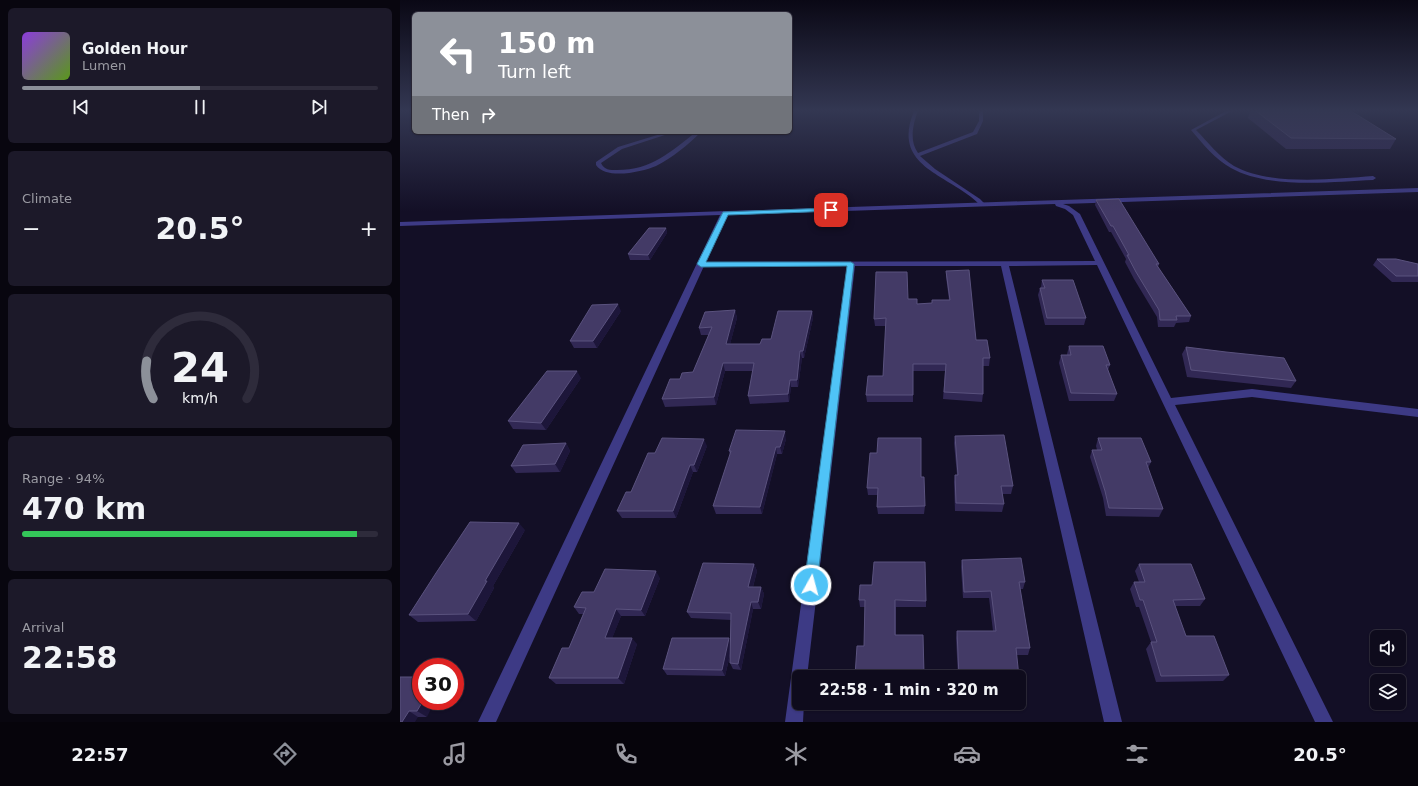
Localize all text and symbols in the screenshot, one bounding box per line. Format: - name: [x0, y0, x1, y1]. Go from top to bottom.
- text: 150 m: [498, 27, 595, 60]
- icon: left: [432, 28, 484, 80]
- text: Golden Hour: [82, 40, 188, 58]
- text: Lumen: [82, 58, 126, 73]
- text: Turn left: [498, 61, 571, 82]
- icon: previous: [70, 96, 92, 118]
- icon: pause: [189, 96, 211, 118]
- icon: next: [308, 96, 330, 118]
- icon: right: [477, 104, 499, 126]
- text: Then: [432, 106, 469, 124]
- text: Climate: [22, 191, 72, 206]
- pin: [814, 193, 848, 227]
- icon: arrive: [820, 199, 842, 221]
- text: 20.5°: [155, 211, 245, 246]
- text: −: [22, 216, 40, 241]
- text: +: [360, 216, 378, 241]
- text: 24: [171, 343, 229, 392]
- text: km/h: [182, 390, 218, 406]
- text: Range · 94%: [22, 471, 105, 486]
- text: 470 km: [22, 491, 146, 526]
- position arrow: [790, 564, 832, 606]
- text: Arrival: [22, 620, 64, 635]
- map controls: [1370, 630, 1406, 710]
- button: sound: [1370, 630, 1406, 666]
- text: 22:58: [22, 640, 118, 675]
- speed limit sign: 30: [412, 658, 464, 710]
- button: layers: [1370, 674, 1406, 710]
- text: 22:58 · 1 min · 320 m: [819, 681, 999, 699]
- icon: directions: [271, 740, 299, 768]
- icon: music: [441, 740, 469, 768]
- icon: phone: [612, 740, 640, 768]
- icon: climate: [782, 740, 810, 768]
- icon: car: [953, 740, 981, 768]
- icon: filters: [1123, 740, 1151, 768]
- text: 22:57: [71, 744, 129, 765]
- text: 20.5°: [1293, 744, 1347, 765]

